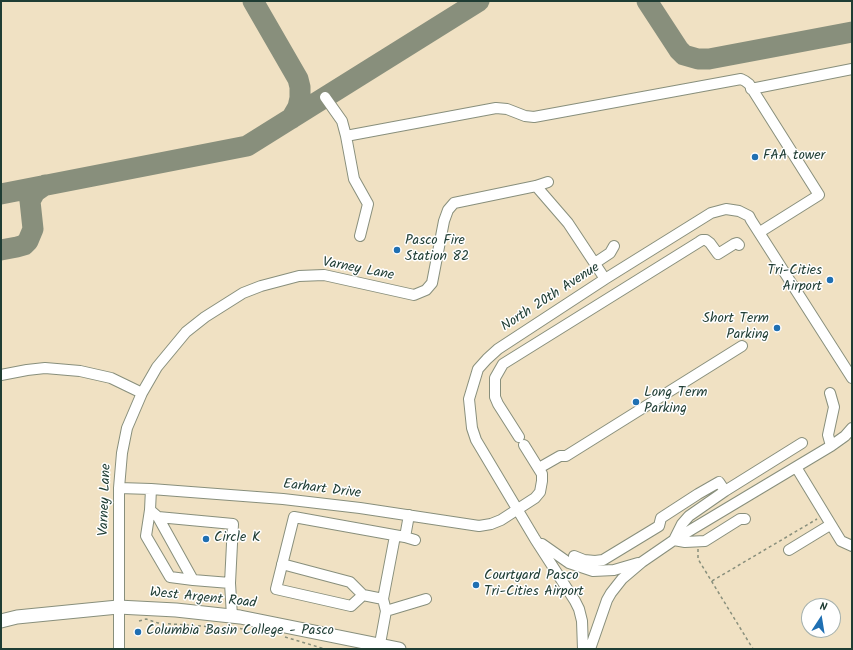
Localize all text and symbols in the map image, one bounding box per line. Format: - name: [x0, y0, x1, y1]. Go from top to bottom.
- place label: FAA tower: [763, 149, 825, 165]
- marker: FAA tower: [750, 152, 760, 162]
- place label: Pasco Fire Station 82: [405, 234, 469, 266]
- marker: Pasco Fire Station 82: [392, 245, 402, 255]
- street label: Varney Lane: [321, 255, 395, 285]
- street label: North 20th Avenue: [499, 260, 603, 336]
- place label: Tri-Cities Airport: [767, 264, 822, 296]
- marker: Tri-Cities Airport: [825, 275, 835, 285]
- place label: Short Term Parking: [702, 312, 769, 344]
- marker: Short Term Parking: [772, 323, 782, 333]
- place label: Long Term Parking: [644, 386, 707, 418]
- marker: Long Term Parking: [631, 397, 641, 407]
- street label: Varney Lane: [96, 463, 116, 537]
- street label: Earhart Drive: [282, 477, 362, 503]
- place label: Circle K: [214, 531, 260, 547]
- marker: Circle K: [201, 534, 211, 544]
- place label: Courtyard Pasco Tri-Cities Airport: [484, 569, 584, 602]
- marker: Courtyard Pasco Tri-Cities Airport: [471, 580, 481, 590]
- street label: West Argent Road: [149, 585, 257, 613]
- north arrow: [801, 598, 841, 638]
- text: N: [818, 598, 829, 617]
- place label: Columbia Basin College - Pasco: [146, 624, 334, 640]
- marker: Columbia Basin College - Pasco: [133, 627, 143, 637]

